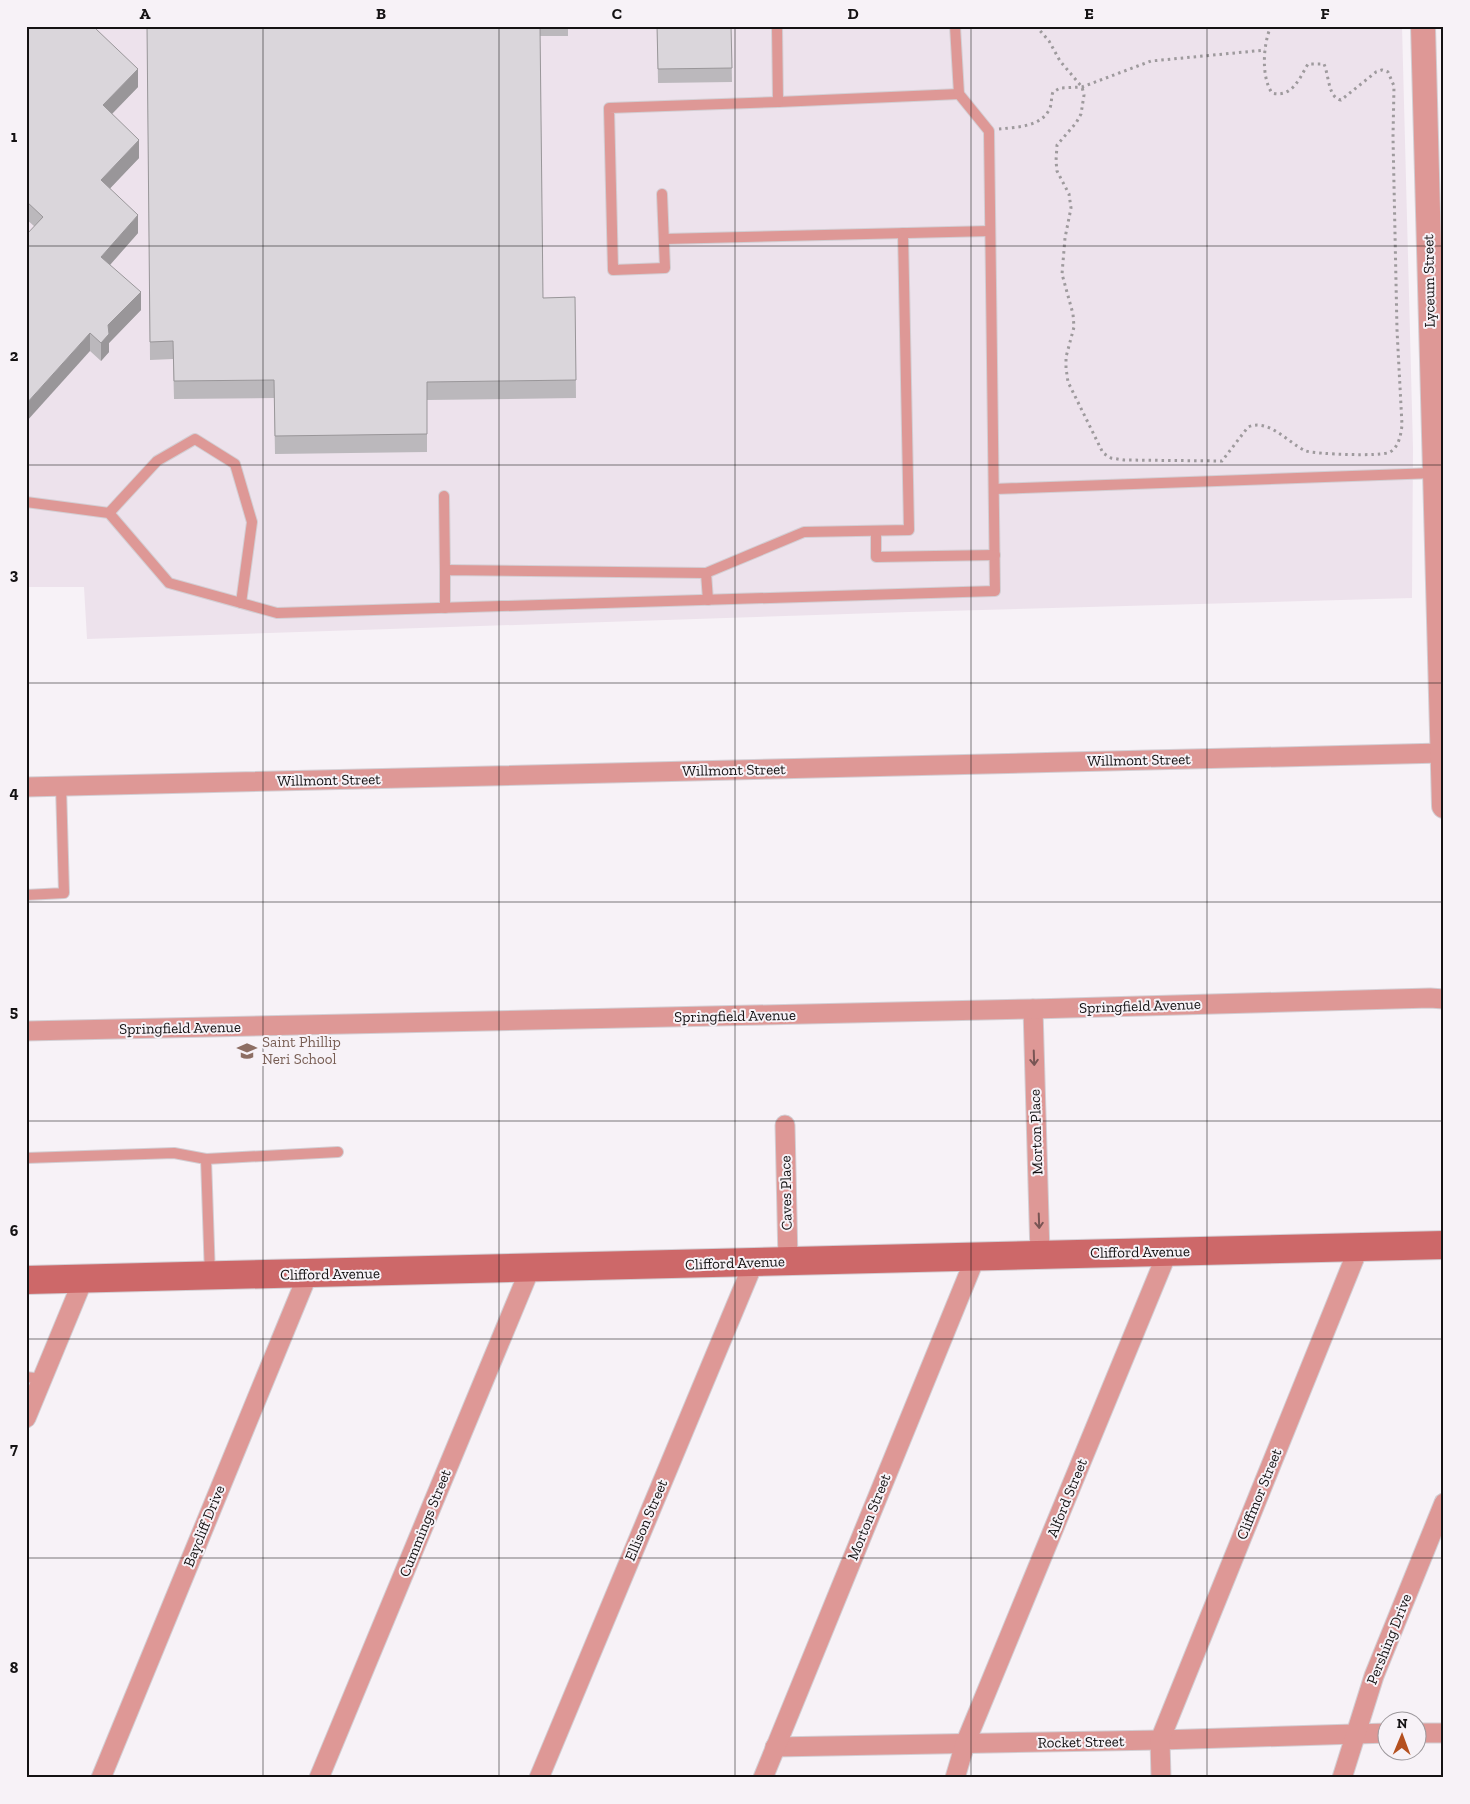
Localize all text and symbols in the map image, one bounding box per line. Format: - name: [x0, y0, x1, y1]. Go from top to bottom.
- text: A: [140, 4, 151, 23]
- text: B: [376, 4, 386, 23]
- text: C: [612, 4, 622, 23]
- text: D: [847, 4, 859, 23]
- text: E: [1084, 4, 1094, 23]
- text: F: [1320, 4, 1330, 23]
- text: 1: [11, 127, 18, 146]
- street label: Lyceum Street: [1419, 234, 1439, 328]
- text: 2: [10, 346, 19, 365]
- text: 3: [10, 565, 19, 584]
- street label: Willmont Street: [1087, 750, 1191, 770]
- street label: Willmont Street: [682, 760, 786, 780]
- street label: Willmont Street: [277, 770, 381, 790]
- text: 4: [9, 783, 19, 802]
- street label: Springfield Avenue: [1079, 995, 1201, 1017]
- text: 5: [10, 1002, 18, 1021]
- street label: Springfield Avenue: [674, 1006, 796, 1026]
- street label: Springfield Avenue: [119, 1018, 241, 1038]
- place label: Saint Phillip Neri School: [262, 1033, 341, 1068]
- school or university icon: Saint Phillip Neri School: [236, 1040, 258, 1062]
- one-way arrow: [1030, 1050, 1039, 1066]
- street label: Morton Place: [1026, 1089, 1046, 1175]
- street label: Caves Place: [776, 1155, 796, 1231]
- one-way arrow: [1034, 1212, 1044, 1228]
- text: 6: [10, 1221, 19, 1240]
- street label: Clifford Avenue: [1090, 1242, 1190, 1262]
- street label: Clifford Avenue: [685, 1252, 785, 1274]
- street label: Clifford Avenue: [280, 1264, 380, 1284]
- text: 7: [10, 1439, 18, 1458]
- street label: Cliffmor Street: [1233, 1445, 1286, 1542]
- street label: Alford Street: [1043, 1455, 1091, 1540]
- street label: Cummings Street: [395, 1466, 455, 1579]
- street label: Morton Street: [843, 1471, 895, 1563]
- street label: Ellison Street: [621, 1476, 671, 1563]
- street label: Baycliff Drive: [179, 1483, 229, 1569]
- street label: Pershing Drive: [1363, 1591, 1415, 1687]
- text: 8: [10, 1658, 19, 1677]
- north arrow: [1378, 1712, 1428, 1762]
- text: N: [1397, 1715, 1408, 1732]
- street label: Rocket Street: [1037, 1732, 1125, 1752]

